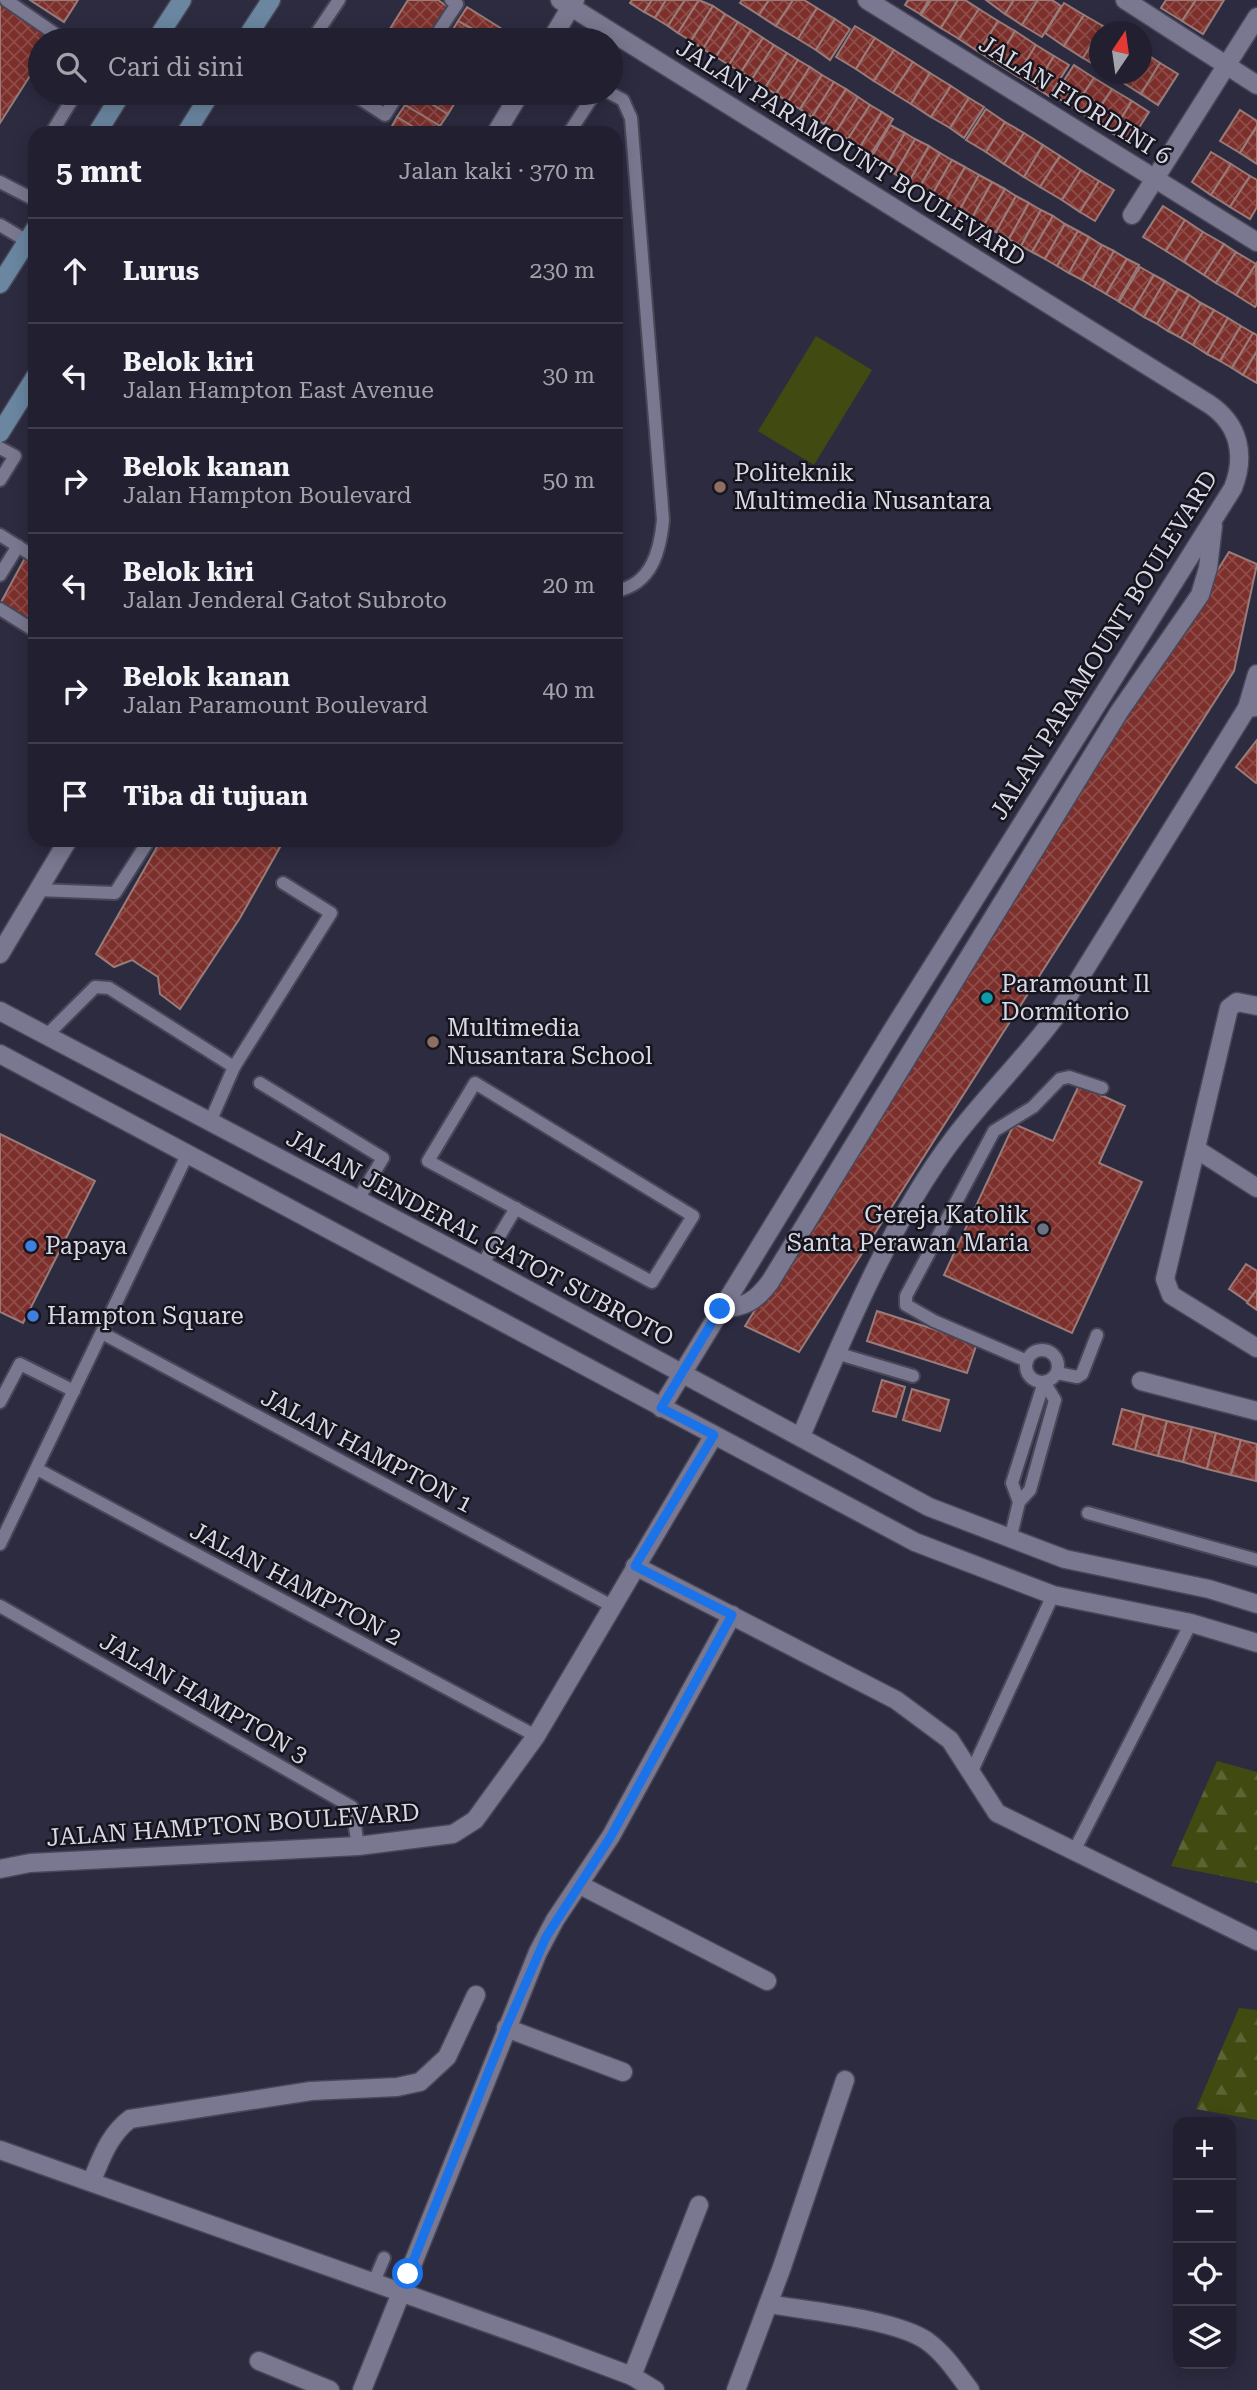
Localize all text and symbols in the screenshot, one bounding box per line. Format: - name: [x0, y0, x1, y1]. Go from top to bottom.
- north arrow: [1089, 21, 1152, 84]
- search box: [28, 28, 623, 105]
- street label: JALAN FIORDINI 6: [974, 30, 1176, 170]
- street label: JALAN PARAMOUNT BOULEVARD: [671, 34, 1031, 272]
- icon: search: [52, 48, 90, 86]
- text: Cari di sini: [108, 52, 244, 82]
- text: 5 mnt: [56, 154, 142, 189]
- text: Jalan kaki · 370 m: [399, 158, 595, 185]
- icon: ahead: [56, 252, 94, 290]
- text: Lurus: [123, 256, 199, 286]
- text: 230 m: [530, 257, 595, 284]
- text: Belok kiri: [123, 347, 254, 377]
- icon: left: [56, 357, 94, 395]
- text: 30 m: [542, 362, 595, 389]
- text: Jalan Hampton East Avenue: [123, 377, 434, 404]
- text: Belok kanan: [123, 452, 290, 482]
- place label: Politeknik Multimedia Nusantara: [734, 459, 991, 515]
- icon: right: [56, 462, 94, 500]
- street label: JALAN PARAMOUNT BOULEVARD: [985, 465, 1223, 825]
- text: 50 m: [542, 467, 595, 494]
- marker: Politeknik Multimedia Nusantara: [712, 479, 728, 495]
- text: Jalan Hampton Boulevard: [123, 482, 411, 509]
- text: Belok kiri: [123, 557, 254, 587]
- icon: left: [56, 567, 94, 605]
- text: 20 m: [542, 572, 595, 599]
- text: Jalan Jenderal Gatot Subroto: [123, 587, 447, 614]
- text: Belok kanan: [123, 662, 290, 692]
- icon: right: [56, 672, 94, 710]
- text: 40 m: [542, 677, 595, 704]
- text: Jalan Paramount Boulevard: [123, 692, 428, 719]
- icon: arrive: [56, 777, 94, 815]
- text: Tiba di tujuan: [123, 781, 308, 811]
- place label: Paramount Il Dormitorio: [1001, 970, 1150, 1026]
- marker: Paramount Il Dormitorio: [979, 990, 995, 1006]
- place label: Multimedia Nusantara School: [447, 1014, 652, 1070]
- marker: Multimedia Nusantara School: [425, 1034, 441, 1050]
- street label: JALAN JENDERAL GATOT SUBROTO: [282, 1124, 678, 1352]
- place label: Gereja Katolik Santa Perawan Maria: [787, 1201, 1029, 1257]
- marker: Gereja Katolik Santa Perawan Maria: [1035, 1221, 1051, 1237]
- place label: Papaya: [45, 1232, 127, 1260]
- marker: Papaya: [23, 1238, 39, 1254]
- route end: [704, 1293, 735, 1324]
- place label: Hampton Square: [47, 1302, 244, 1330]
- marker: Hampton Square: [25, 1308, 41, 1324]
- street label: JALAN HAMPTON 1: [256, 1383, 478, 1519]
- street label: JALAN HAMPTON 2: [185, 1516, 407, 1652]
- street label: JALAN HAMPTON 3: [95, 1627, 313, 1769]
- street label: JALAN HAMPTON BOULEVARD: [46, 1798, 420, 1852]
- map controls: [1173, 2117, 1236, 2369]
- button: +: [1173, 2117, 1236, 2180]
- button: −: [1173, 2180, 1236, 2243]
- button: locate: [1173, 2243, 1236, 2306]
- route start: [392, 2258, 423, 2289]
- button: layers: [1173, 2306, 1236, 2369]

